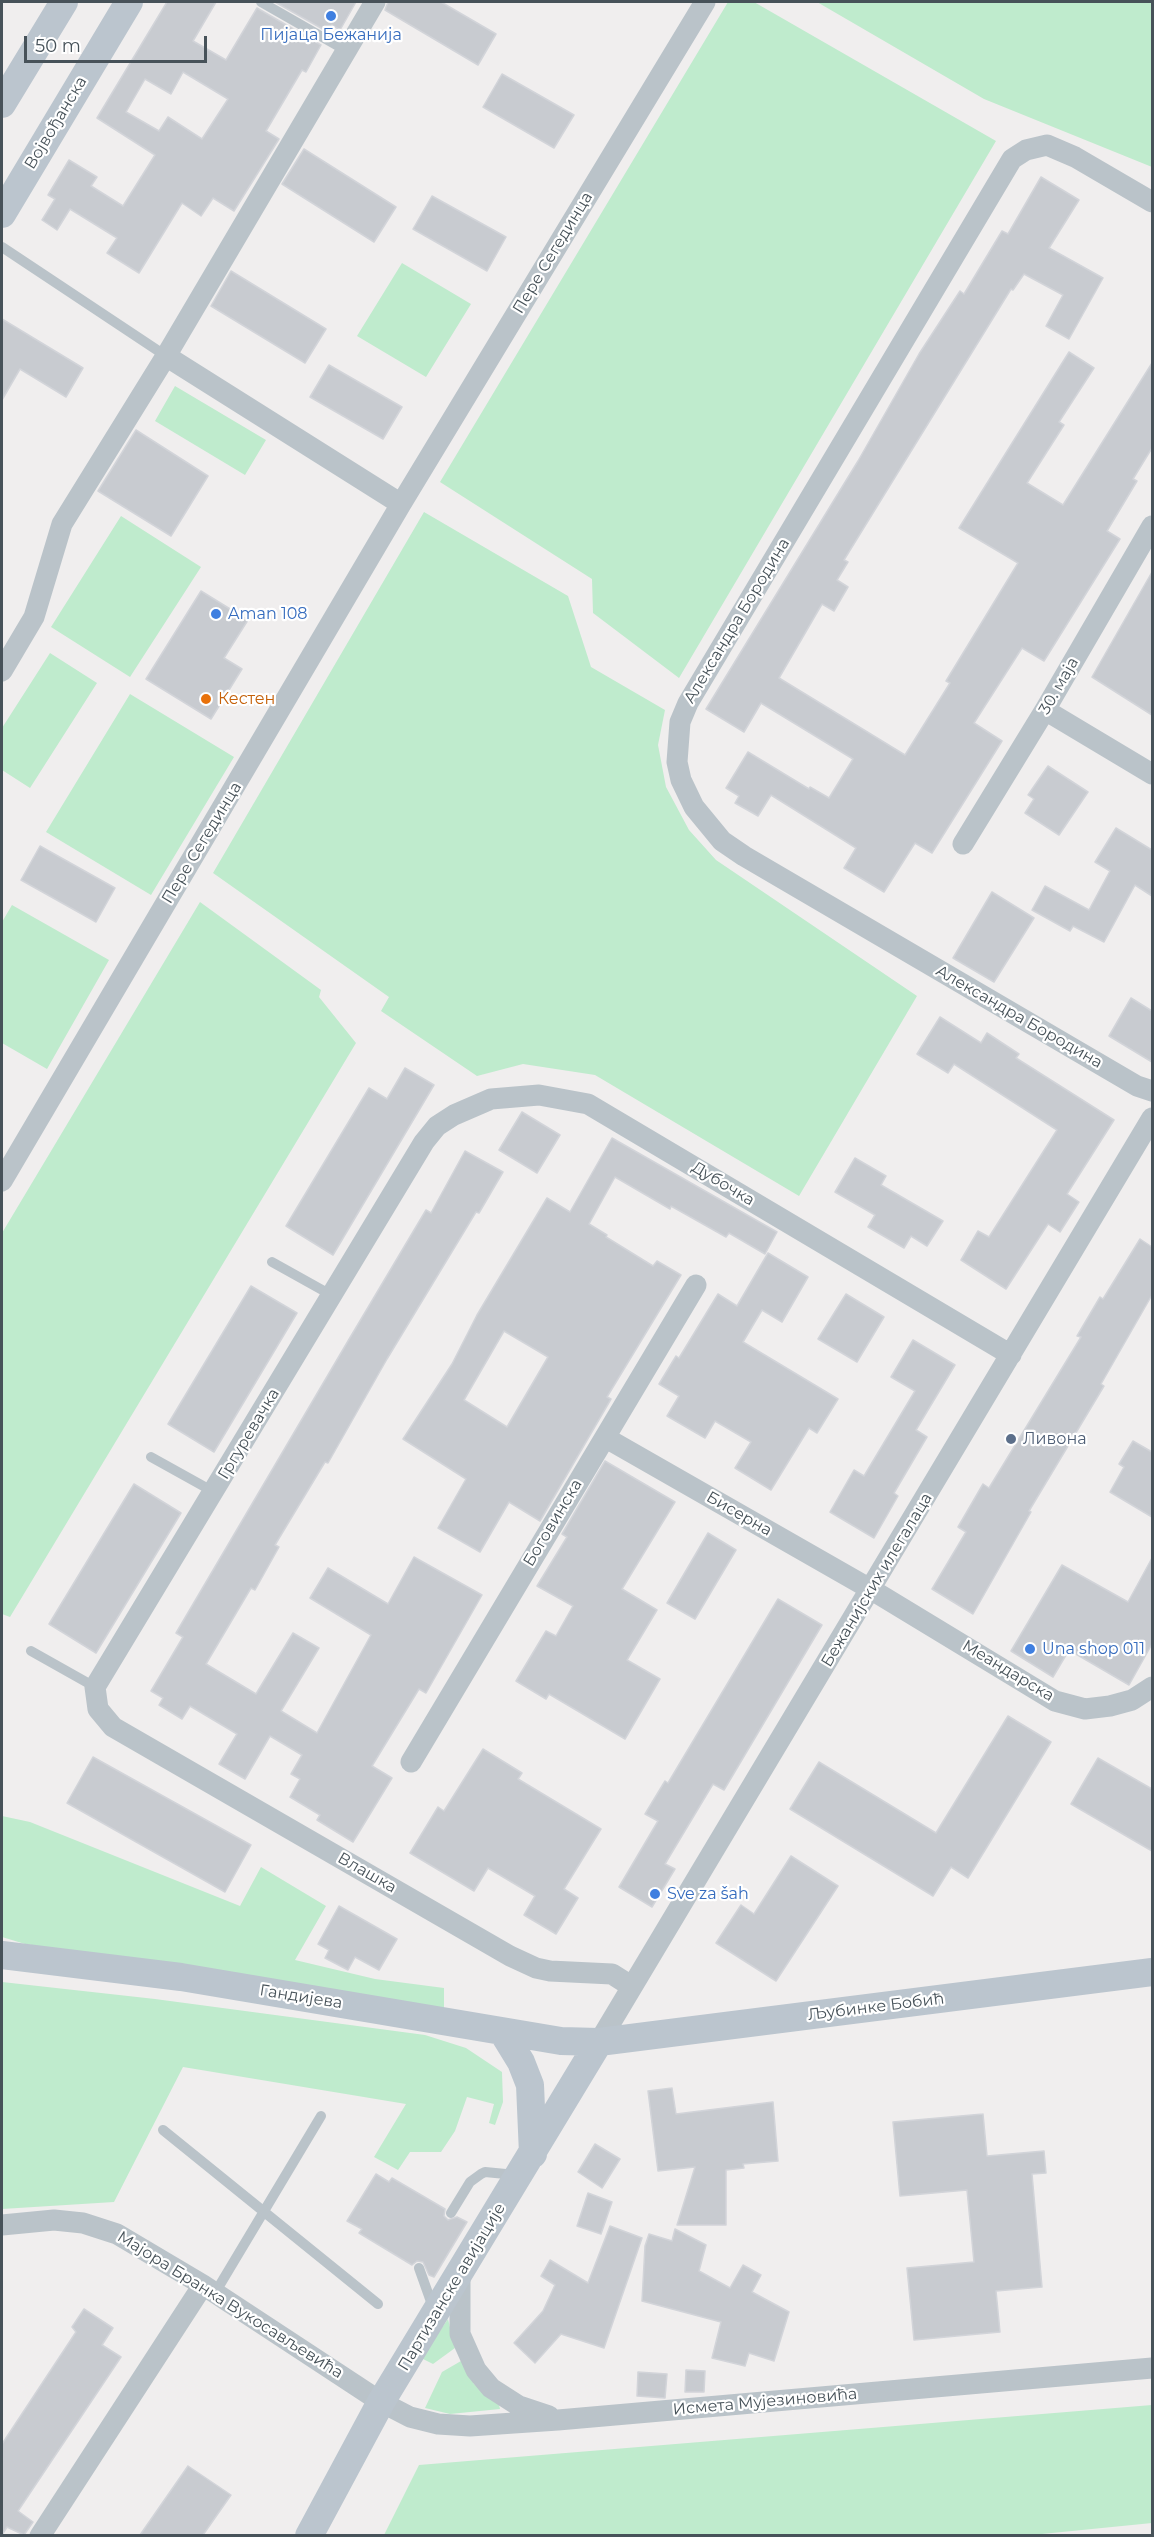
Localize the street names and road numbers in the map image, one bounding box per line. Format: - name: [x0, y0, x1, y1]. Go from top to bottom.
- street label: Војвођанска: [21, 73, 91, 173]
- street label: Пере Сегединца: [509, 189, 597, 317]
- street label: Александра Бородина: [680, 535, 794, 707]
- street label: 30. маја: [1035, 654, 1083, 718]
- street label: Пере Сегединца: [158, 779, 246, 907]
- street label: Александра Бородина: [932, 961, 1106, 1073]
- street label: Дубочка: [688, 1158, 758, 1210]
- street label: Гргуревачка: [214, 1385, 284, 1483]
- street label: Боговинска: [519, 1476, 587, 1570]
- street label: Бисерна: [703, 1488, 775, 1540]
- street label: Бежанијских илегалаца: [817, 1490, 937, 1670]
- street label: Меандарска: [959, 1636, 1057, 1706]
- street label: Влашка: [334, 1849, 400, 1897]
- street label: Гандијева: [258, 1981, 344, 2013]
- street label: Љубинке Бобић: [807, 1989, 945, 2025]
- street label: Партизанске авијације: [394, 2200, 510, 2374]
- street label: Мајора Бранка Вукосављевића: [114, 2227, 346, 2383]
- street label: Исмета Мујезиновића: [672, 2384, 858, 2420]

